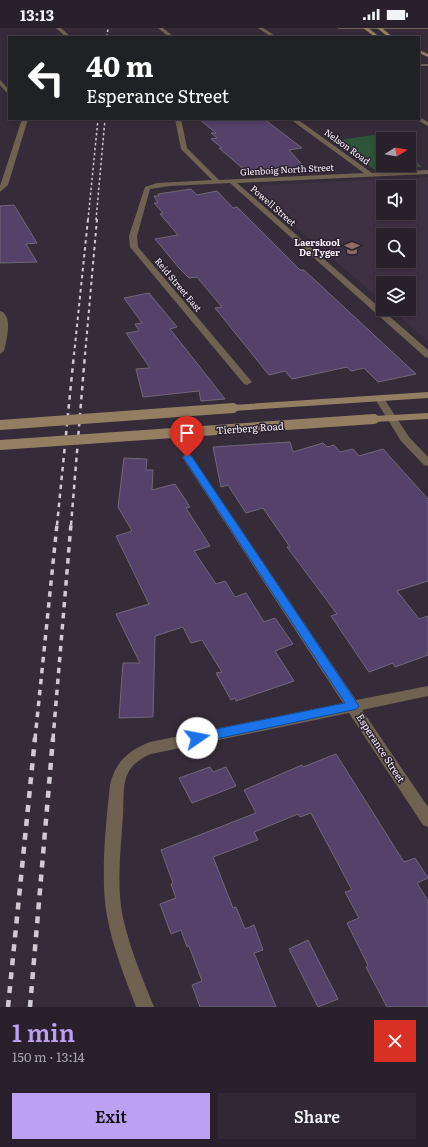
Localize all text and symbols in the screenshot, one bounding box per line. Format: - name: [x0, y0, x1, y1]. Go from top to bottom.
- text: 13:13: [20, 3, 54, 26]
- text: 40 m: [86, 44, 154, 86]
- icon: left: [20, 52, 72, 104]
- text: Esperance Street: [86, 82, 229, 109]
- street label: Nelson Road: [322, 125, 374, 168]
- north arrow: [376, 132, 416, 172]
- map controls: [376, 132, 416, 316]
- street label: Glenboig North Street: [240, 160, 335, 178]
- button: sound: [376, 180, 416, 220]
- street label: Powell Street: [248, 181, 300, 229]
- button: search: [376, 228, 416, 268]
- place label: Laerskool De Tyger: [294, 235, 341, 259]
- school or university icon: Laerskool De Tyger: [343, 239, 361, 257]
- street label: Reid Street East: [152, 254, 206, 315]
- button: layers: [376, 276, 416, 316]
- pin: [170, 416, 204, 457]
- street label: Tierberg Road: [216, 418, 284, 437]
- icon: arrive: [176, 422, 198, 444]
- street label: Esperance Street: [353, 710, 409, 785]
- position arrow: [176, 717, 218, 759]
- text: 1 min: [12, 1014, 75, 1049]
- button: close: [374, 1020, 416, 1062]
- text: 150 m · 13:14: [12, 1047, 85, 1066]
- button: Exit: [12, 1093, 210, 1139]
- button: Share: [218, 1093, 416, 1139]

